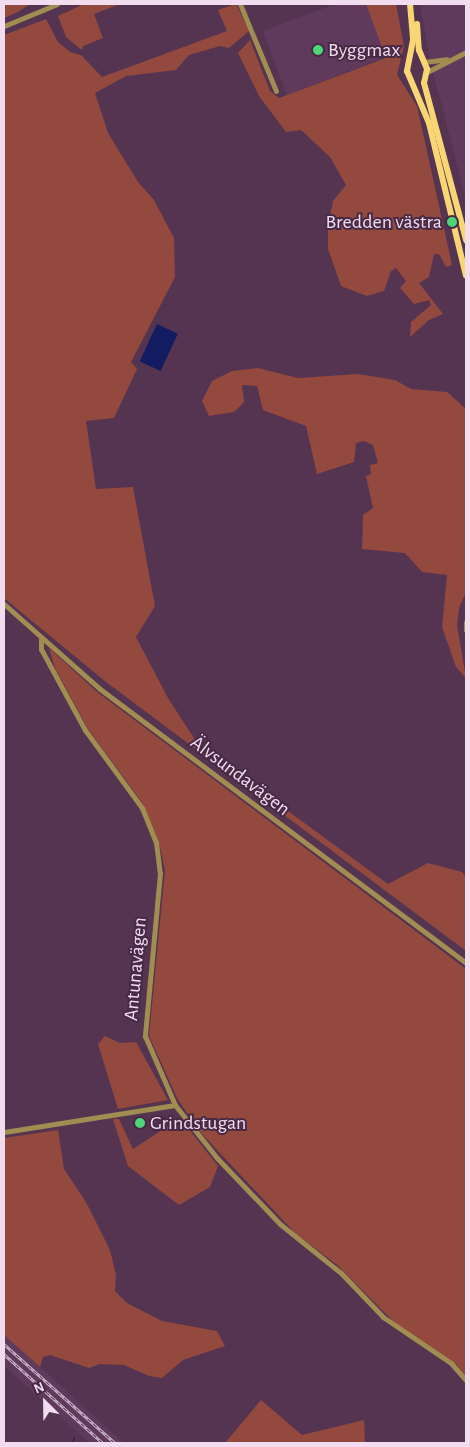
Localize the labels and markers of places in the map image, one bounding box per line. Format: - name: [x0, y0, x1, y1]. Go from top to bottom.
- place label: Byggmax: [328, 38, 400, 62]
- marker: Byggmax: [312, 44, 324, 56]
- place label: Bredden västra: [326, 210, 442, 234]
- marker: Bredden västra: [446, 216, 458, 228]
- place label: Grindstugan: [150, 1111, 246, 1135]
- marker: Grindstugan: [134, 1117, 146, 1129]

